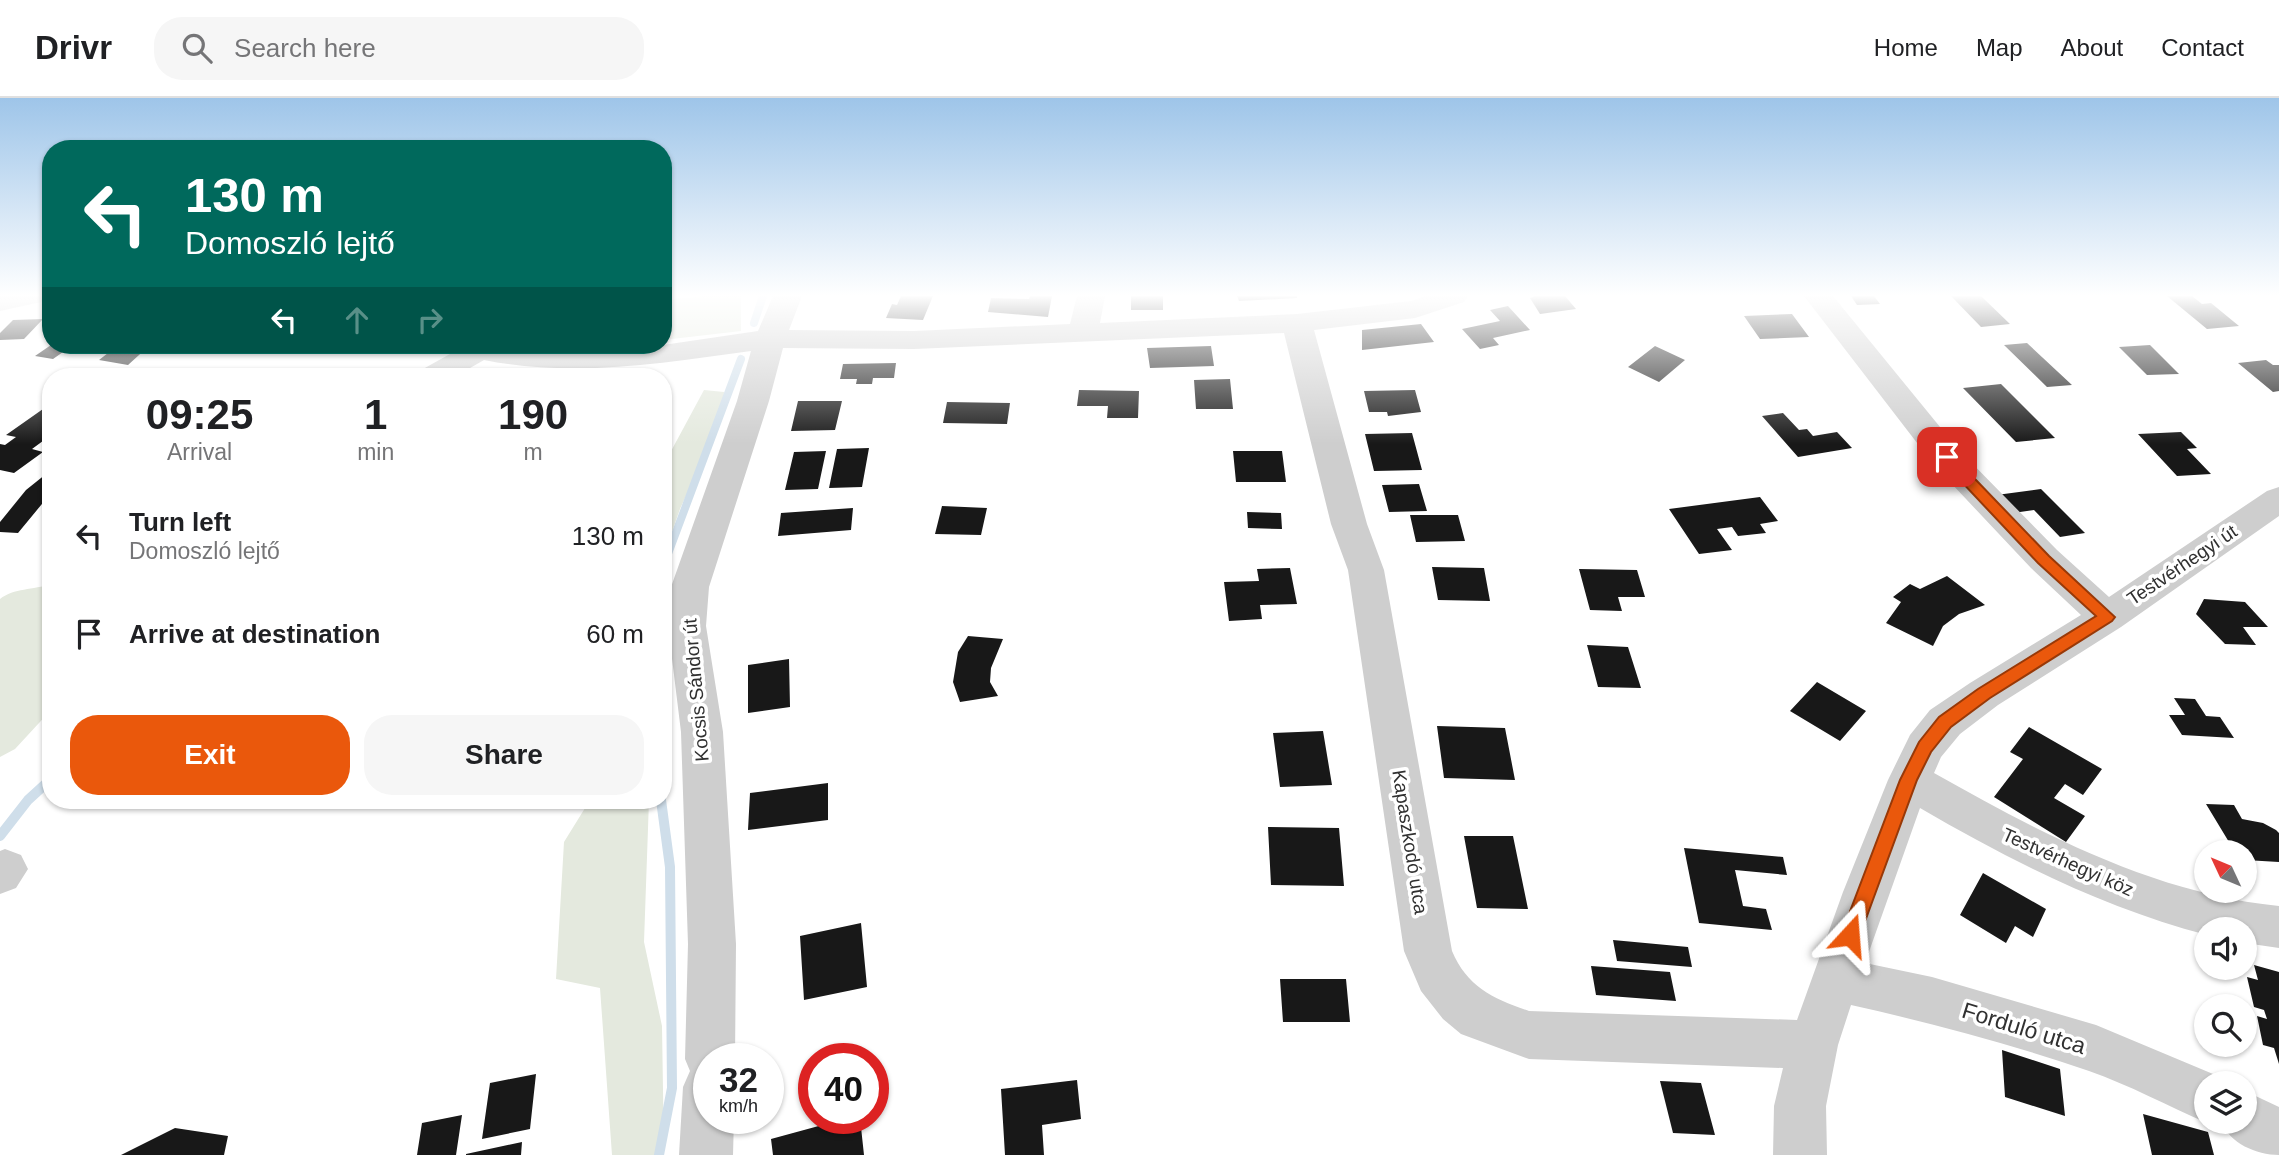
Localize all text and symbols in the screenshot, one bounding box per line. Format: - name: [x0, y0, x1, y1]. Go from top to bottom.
- search box: [154, 17, 644, 80]
- text: Drivr: [35, 29, 112, 66]
- icon: search: [178, 29, 216, 67]
- text: Search here: [234, 33, 376, 63]
- text: Home: [1874, 34, 1938, 61]
- text: Map: [1976, 34, 2023, 61]
- text: About: [2061, 34, 2123, 61]
- text: Contact: [2161, 34, 2244, 61]
- icon: left: [70, 168, 161, 259]
- text: 130 m: [185, 168, 324, 222]
- text: Domoszló lejtő: [185, 225, 395, 261]
- icon: left: [265, 301, 303, 339]
- icon: ahead: [338, 301, 376, 339]
- icon: right: [411, 301, 449, 339]
- text: 09:25: [146, 391, 253, 438]
- text: 1: [364, 391, 387, 438]
- text: 190: [498, 391, 568, 438]
- pin: [1917, 427, 1977, 487]
- icon: arrive: [1928, 438, 1966, 476]
- text: Arrival: [167, 439, 232, 465]
- text: min: [357, 439, 394, 465]
- text: m: [524, 439, 543, 465]
- text: Turn left: [129, 507, 231, 537]
- icon: left: [70, 517, 108, 555]
- street label: Testvérhegyi út: [2123, 520, 2241, 609]
- text: 130 m: [572, 521, 644, 551]
- text: Domoszló lejtő: [129, 538, 280, 564]
- icon: arrive: [70, 615, 108, 653]
- street label: Kocsis Sándor út: [679, 617, 713, 762]
- text: Arrive at destination: [129, 619, 380, 649]
- text: 60 m: [586, 619, 644, 649]
- button: Exit: [70, 715, 350, 795]
- button: Share: [364, 715, 644, 795]
- street label: Kapaszkodó utca: [1388, 768, 1432, 916]
- street label: Testvérhegyi köz: [1999, 824, 2137, 900]
- north arrow: [2194, 840, 2258, 903]
- map controls: [2194, 840, 2257, 1134]
- position arrow: [1813, 898, 1887, 972]
- button: sound: [2194, 917, 2257, 980]
- button: search: [2194, 994, 2257, 1057]
- street label: Forduló utca: [1959, 997, 2089, 1059]
- speed limit sign: 40: [798, 1043, 889, 1134]
- text: 32: [719, 1060, 758, 1099]
- button: layers: [2194, 1071, 2257, 1134]
- text: km/h: [719, 1096, 758, 1116]

